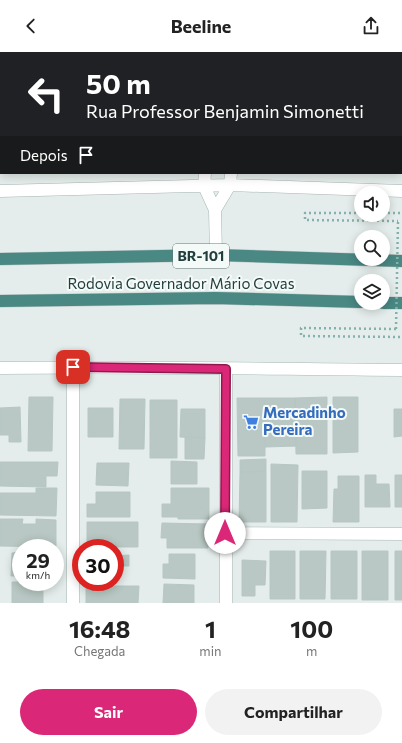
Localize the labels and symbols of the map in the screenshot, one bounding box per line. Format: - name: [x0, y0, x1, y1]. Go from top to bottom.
- road number: BR-101: [173, 244, 229, 268]
- street label: Rodovia Governador Mário Covas: [68, 274, 295, 292]
- pin: [56, 350, 90, 384]
- place label: Mercadinho Pereira: [263, 403, 346, 438]
- supermarket icon: Mercadinho Pereira: [242, 413, 260, 431]
- position arrow: [204, 512, 246, 554]
- speed limit sign: 30: [72, 539, 124, 591]

